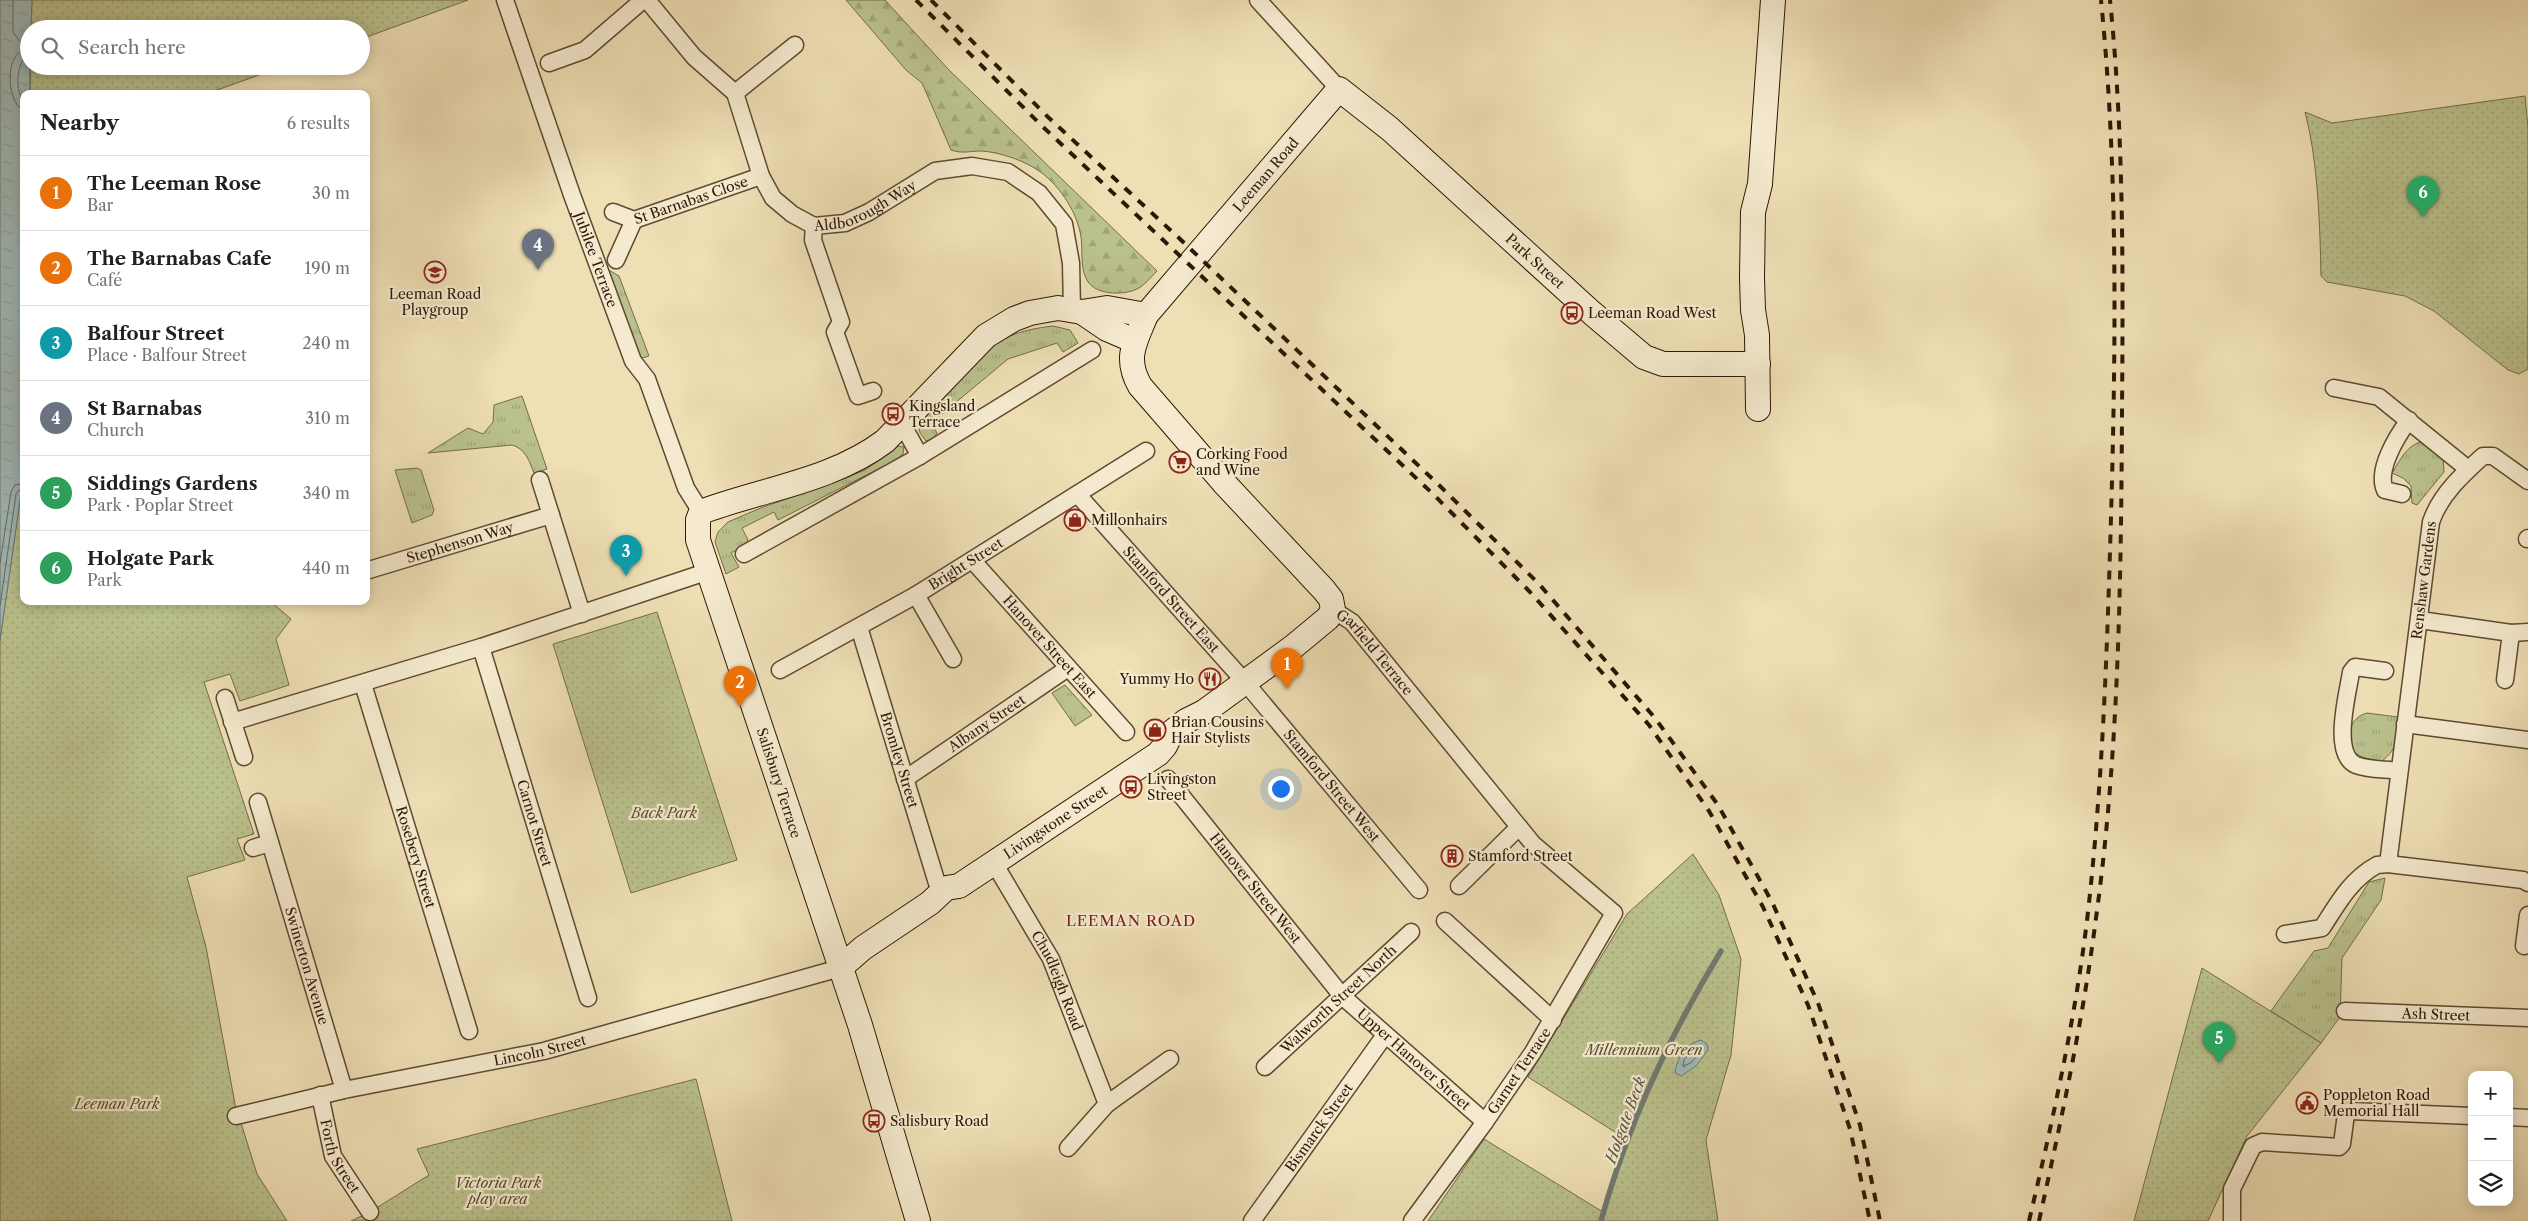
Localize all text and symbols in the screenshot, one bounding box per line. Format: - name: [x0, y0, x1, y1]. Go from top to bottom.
- search box: [20, 20, 370, 75]
- icon: search: [38, 34, 66, 62]
- text: Search here: [78, 36, 186, 59]
- text: Nearby: [40, 110, 119, 135]
- text: 6 results: [287, 113, 350, 133]
- street label: Leeman Road: [1229, 133, 1303, 216]
- text: The Leeman Rose: [87, 172, 261, 195]
- street label: St Barnabas Close: [631, 172, 750, 228]
- street label: Aldborough Way: [812, 176, 920, 235]
- pin: 6: [2407, 176, 2439, 217]
- text: 1: [52, 183, 60, 203]
- text: 30 m: [312, 183, 350, 203]
- text: Bar: [87, 195, 113, 215]
- street label: Jubilee Terrace: [569, 207, 622, 310]
- pin: 4: [522, 229, 554, 270]
- street label: Park Street: [1502, 230, 1568, 293]
- text: The Barnabas Cafe: [87, 247, 272, 270]
- text: 2: [51, 258, 61, 278]
- text: 190 m: [305, 258, 350, 278]
- school or university icon: Leeman Road Playgroup: [423, 260, 447, 284]
- text: Café: [87, 270, 122, 290]
- place label: Leeman Road Playgroup: [389, 285, 482, 319]
- bus stop icon: Leeman Road West: [1560, 301, 1584, 325]
- place label: Leeman Road West: [1588, 304, 1717, 322]
- text: Balfour Street: [87, 322, 224, 345]
- text: 3: [51, 333, 61, 353]
- text: 240 m: [302, 333, 350, 353]
- text: Place · Balfour Street: [87, 345, 247, 365]
- text: St Barnabas: [87, 397, 202, 420]
- place label: Kingsland Terrace: [909, 397, 976, 431]
- bus stop icon: Kingsland Terrace: [881, 402, 905, 426]
- text: 4: [51, 408, 61, 428]
- text: 310 m: [305, 408, 350, 428]
- text: Church: [87, 420, 144, 440]
- place label: Corking Food and Wine: [1196, 445, 1288, 479]
- supermarket icon: Corking Food and Wine: [1168, 450, 1192, 474]
- text: Siddings Gardens: [87, 472, 258, 495]
- text: 5: [52, 483, 60, 503]
- text: 340 m: [303, 483, 350, 503]
- text: Park · Poplar Street: [87, 495, 234, 515]
- shop icon: Millonhairs: [1063, 508, 1087, 532]
- place label: Millonhairs: [1091, 511, 1167, 529]
- street label: Stephenson Way: [404, 518, 516, 567]
- street label: Renshaw Gardens: [2407, 520, 2440, 640]
- street label: Bright Street: [925, 534, 1006, 594]
- pin: 3: [610, 535, 642, 576]
- street label: Stamford Street East: [1119, 542, 1224, 656]
- text: Holgate Park: [87, 547, 214, 570]
- text: 6: [51, 558, 61, 578]
- text: 440 m: [302, 558, 350, 578]
- text: Park: [87, 570, 122, 590]
- street label: Hanover Street East: [999, 591, 1100, 702]
- street label: Garfield Terrace: [1333, 605, 1417, 699]
- pin: 1: [1271, 648, 1303, 689]
- pin: 2: [724, 666, 756, 707]
- restaurant icon: Yummy Ho: [1198, 667, 1222, 691]
- place label: Yummy Ho: [1118, 670, 1194, 688]
- street label: Albany Street: [944, 691, 1029, 756]
- street label: Bromley Street: [876, 710, 923, 810]
- place label: Brian Cousins Hair Stylists: [1171, 713, 1264, 747]
- shop icon: Brian Cousins Hair Stylists: [1143, 718, 1167, 742]
- street label: Salisbury Terrace: [753, 725, 805, 841]
- street label: Stamford Street West: [1280, 726, 1384, 846]
- place label: Livingston Street: [1147, 770, 1217, 804]
- bus stop icon: Livingston Street: [1119, 775, 1143, 799]
- your location: [1268, 776, 1294, 802]
- street label: Carnot Street: [513, 777, 556, 869]
- street label: Livingstone Street: [1000, 781, 1111, 863]
- street label: Rosebery Street: [392, 804, 440, 910]
- park label: Back Park: [630, 804, 698, 822]
- street label: Hanover Street West: [1206, 829, 1305, 947]
- building icon: Stamford Street: [1440, 844, 1464, 868]
- place label: Stamford Street: [1468, 847, 1573, 865]
- street label: Swinerton Avenue: [281, 905, 333, 1027]
- district label: LEEMAN ROAD: [1066, 911, 1196, 930]
- street label: Chudleigh Road: [1027, 927, 1087, 1034]
- street label: Walworth Street North: [1276, 941, 1400, 1058]
- street label: Ash Street: [2400, 1004, 2471, 1025]
- street label: Upper Hanover Street: [1353, 1005, 1474, 1114]
- pin: 5: [2203, 1022, 2235, 1063]
- street label: Garnet Terrace: [1483, 1024, 1555, 1118]
- street label: Lincoln Street: [492, 1031, 588, 1070]
- park label: Millennium Green: [1584, 1041, 1702, 1059]
- map controls: [2468, 1071, 2513, 1206]
- button: +: [2468, 1071, 2513, 1116]
- water label: Holgate Beck: [1600, 1074, 1649, 1167]
- street label: Bismarck Street: [1281, 1080, 1357, 1175]
- place label: Poppleton Road Memorial Hall: [2323, 1086, 2431, 1120]
- public building icon: Poppleton Road Memorial Hall: [2295, 1091, 2319, 1115]
- park label: Leeman Park: [73, 1095, 160, 1113]
- bus stop icon: Salisbury Road: [862, 1109, 886, 1133]
- place label: Salisbury Road: [890, 1112, 989, 1130]
- button: −: [2468, 1116, 2513, 1161]
- street label: Forth Street: [316, 1117, 364, 1197]
- button: layers: [2468, 1161, 2513, 1206]
- park label: Victoria Park play area: [455, 1174, 542, 1208]

